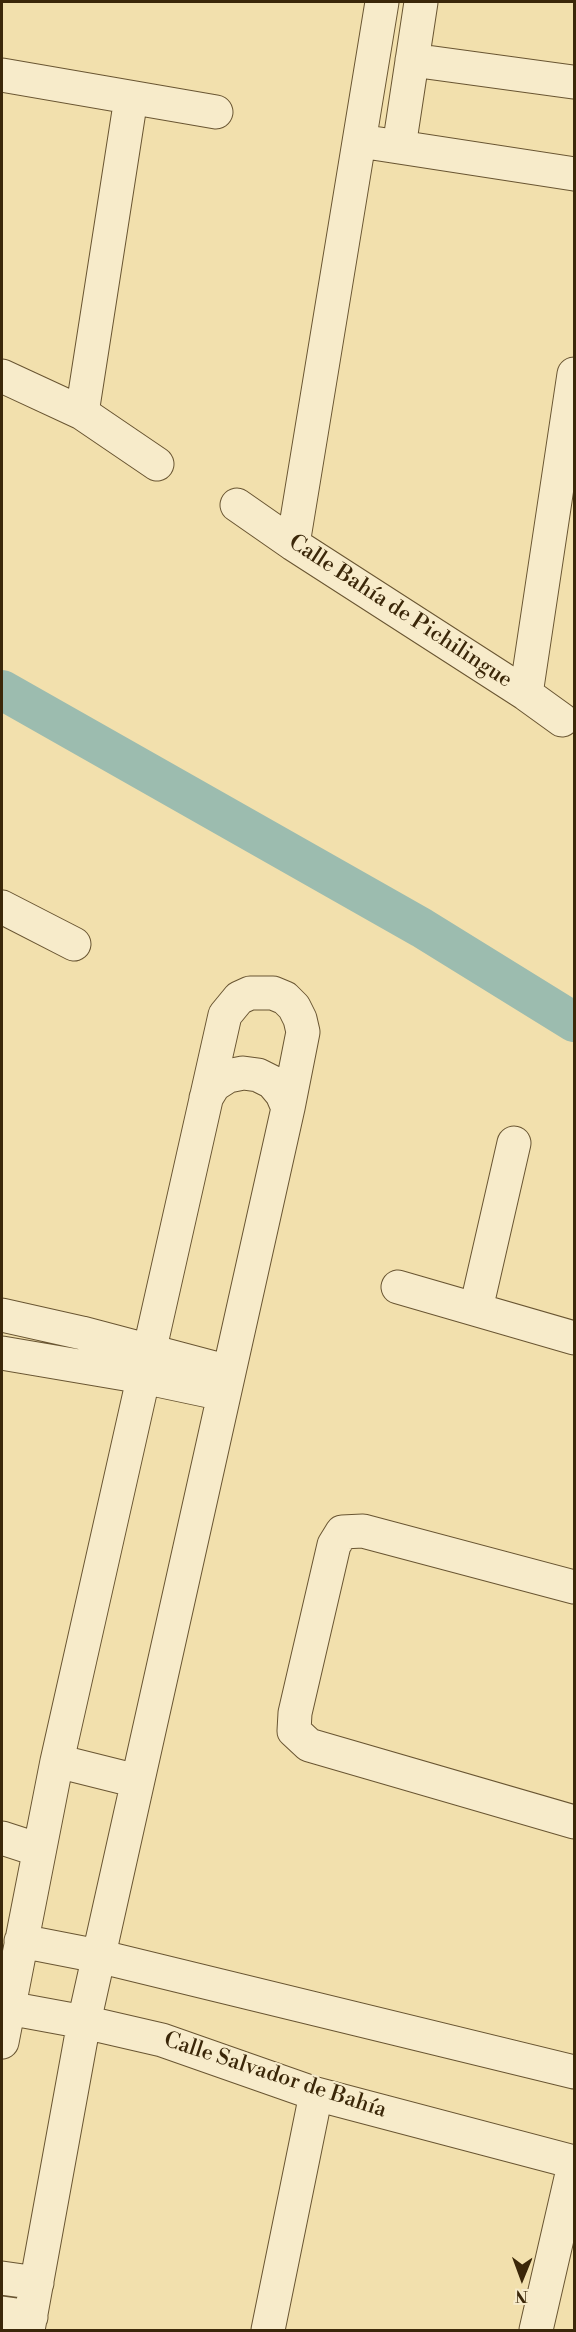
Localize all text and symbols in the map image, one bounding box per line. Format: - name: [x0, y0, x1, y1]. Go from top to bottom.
- street label: Calle Bahía de Pichilingue: [283, 530, 517, 694]
- street label: Calle Salvador de Bahía: [160, 2028, 390, 2124]
- north arrow: [492, 2248, 552, 2308]
- text: N: [515, 2286, 528, 2306]

